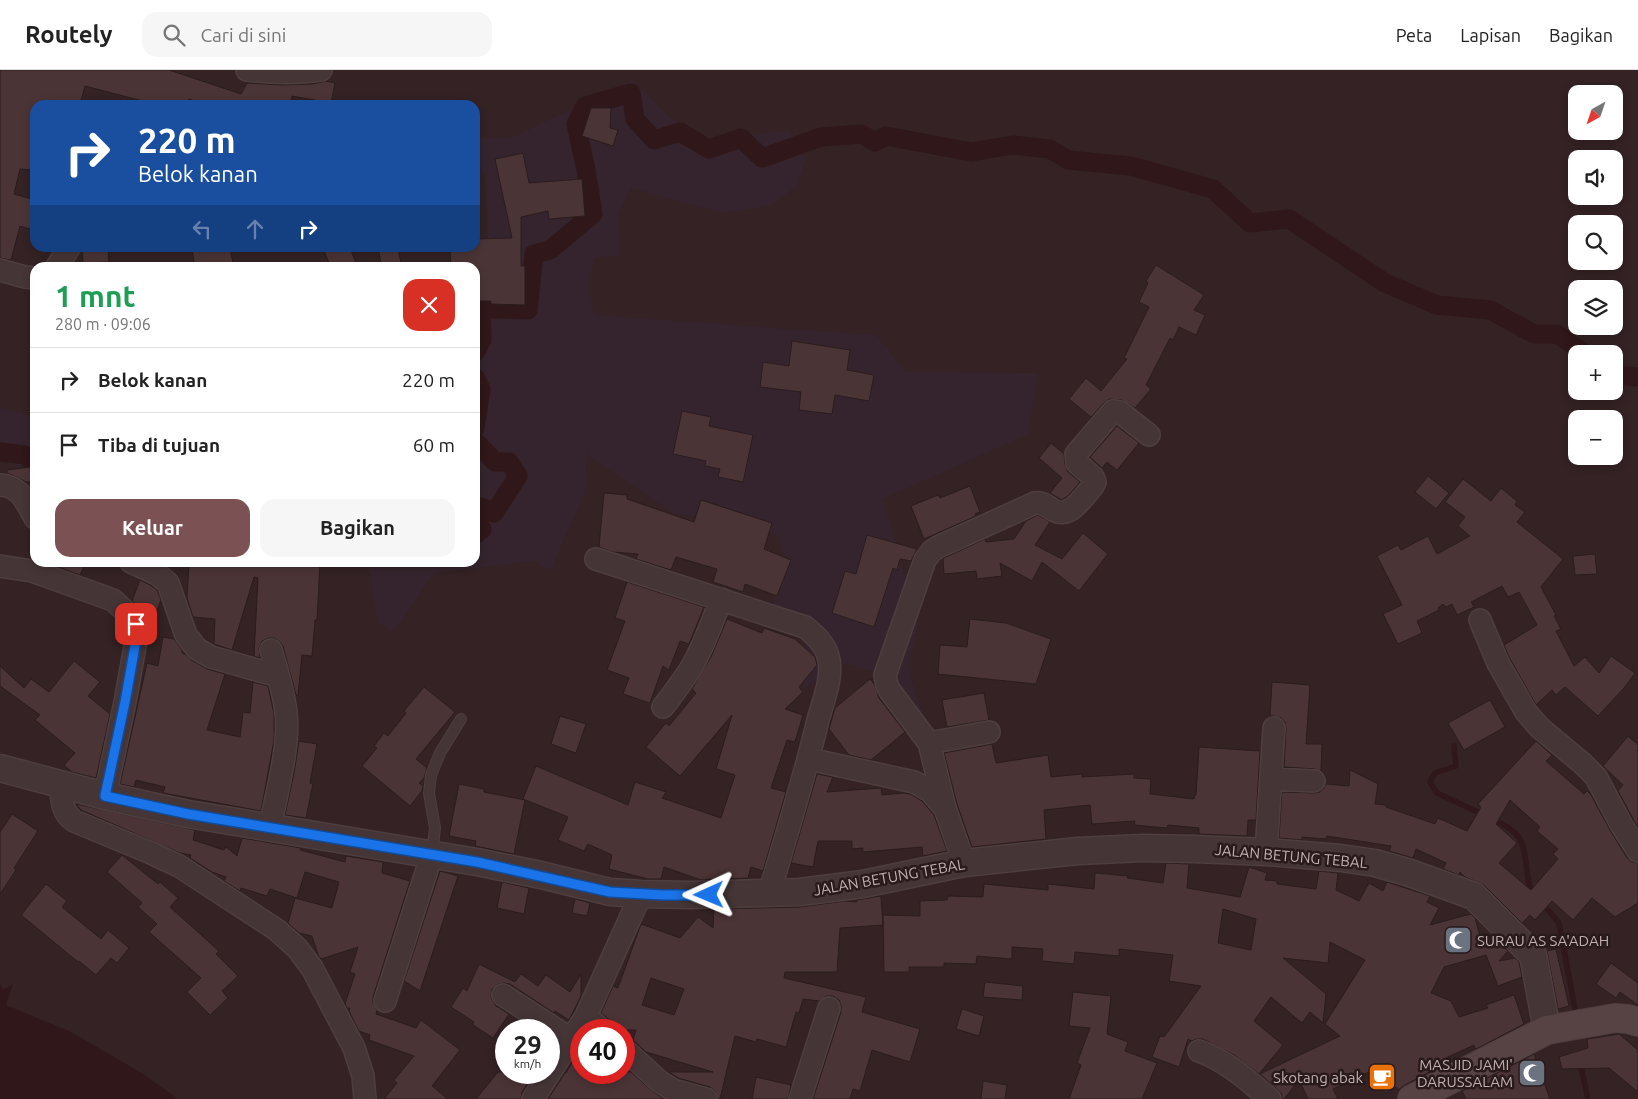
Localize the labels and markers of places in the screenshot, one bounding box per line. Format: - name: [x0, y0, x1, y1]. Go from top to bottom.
- pin: [115, 603, 157, 645]
- mosque icon: SURAU AS SA'ADAH: [1443, 925, 1473, 955]
- place label: SURAU AS SA'ADAH: [1477, 932, 1609, 949]
- place label: MASJID JAMI' DARUSSALAM: [1417, 1056, 1513, 1090]
- mosque icon: MASJID JAMI' DARUSSALAM: [1517, 1058, 1547, 1088]
- cafe icon: Skotang abak: [1367, 1062, 1397, 1092]
- place label: Skotang abak: [1273, 1069, 1363, 1086]

